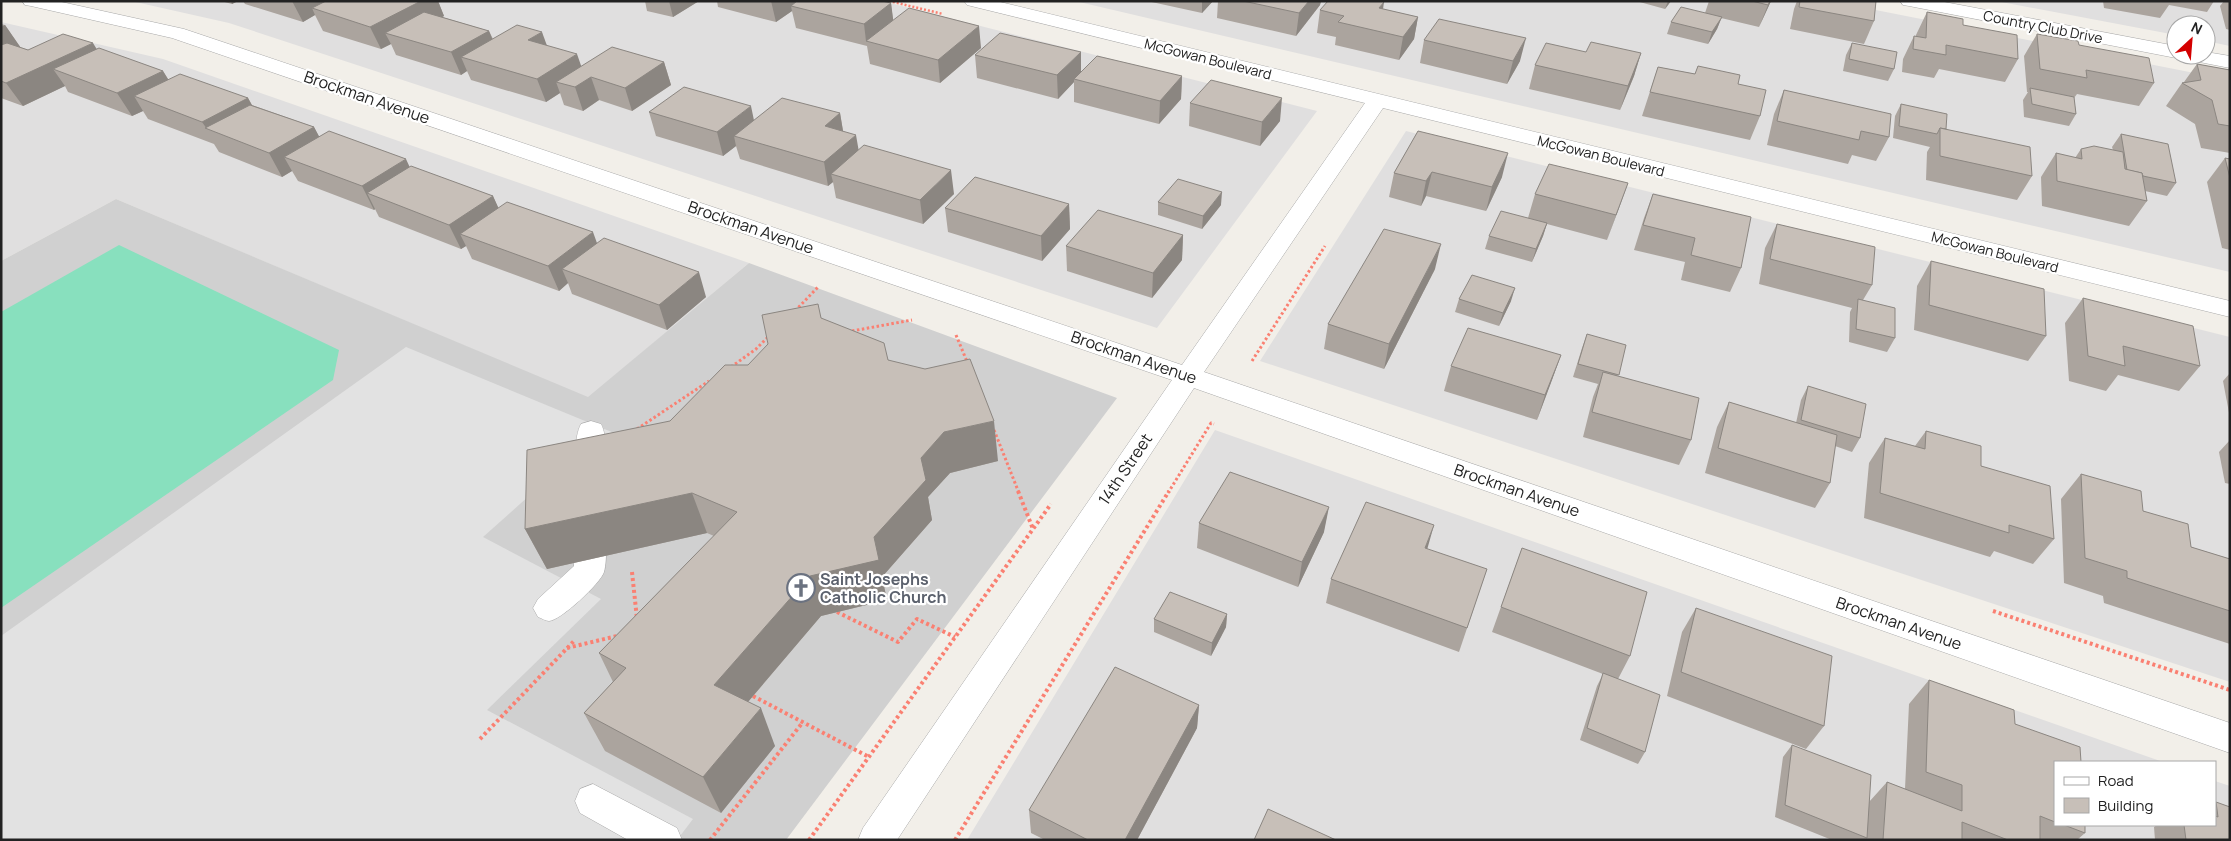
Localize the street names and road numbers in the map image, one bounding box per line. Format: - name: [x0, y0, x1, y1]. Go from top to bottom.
- street label: Country Club Drive: [1982, 6, 2104, 47]
- street label: McGowan Boulevard: [1142, 33, 1274, 84]
- street label: Brockman Avenue: [301, 65, 433, 129]
- street label: McGowan Boulevard: [1535, 130, 1667, 181]
- street label: Brockman Avenue: [685, 195, 817, 259]
- street label: McGowan Boulevard: [1929, 226, 2061, 277]
- street label: Brockman Avenue: [1068, 325, 1200, 389]
- street label: 14th Street: [1093, 429, 1157, 509]
- street label: Brockman Avenue: [1451, 458, 1583, 522]
- street label: Brockman Avenue: [1833, 591, 1965, 655]

